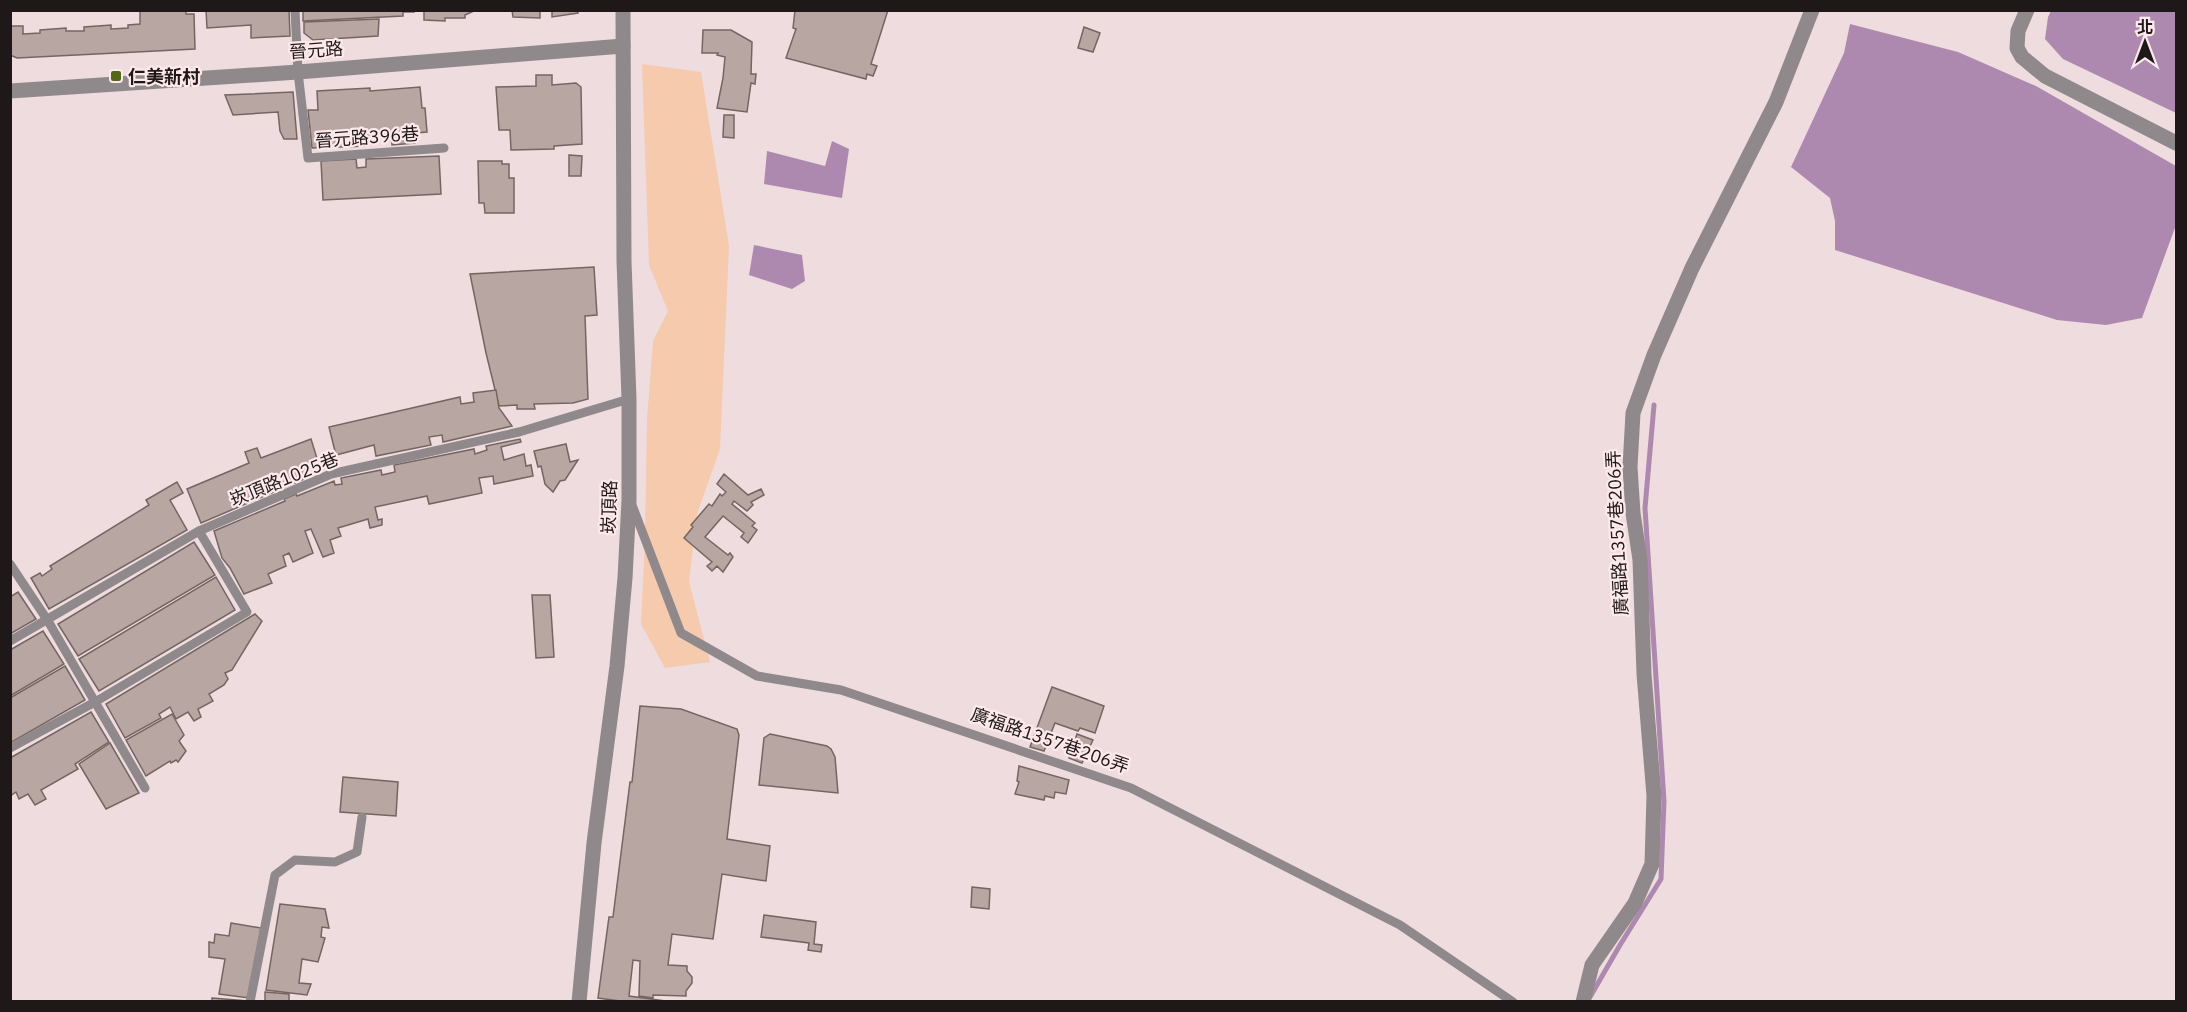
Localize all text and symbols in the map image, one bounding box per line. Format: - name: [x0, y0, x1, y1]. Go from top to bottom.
- north arrow: [2115, 12, 2175, 72]
- text: 北: [2137, 17, 2153, 37]
- street label: 晉元路: [288, 37, 344, 63]
- place label: 仁美新村: [128, 65, 200, 88]
- marker: 仁美新村: [109, 69, 123, 83]
- street label: 晉元路396巷: [314, 122, 420, 152]
- street label: 崁頂路1025巷: [226, 447, 342, 511]
- street label: 廣福路1357巷206弄: [1601, 450, 1633, 616]
- street label: 崁頂路: [597, 480, 621, 534]
- street label: 廣福路1357巷206弄: [968, 702, 1132, 778]

